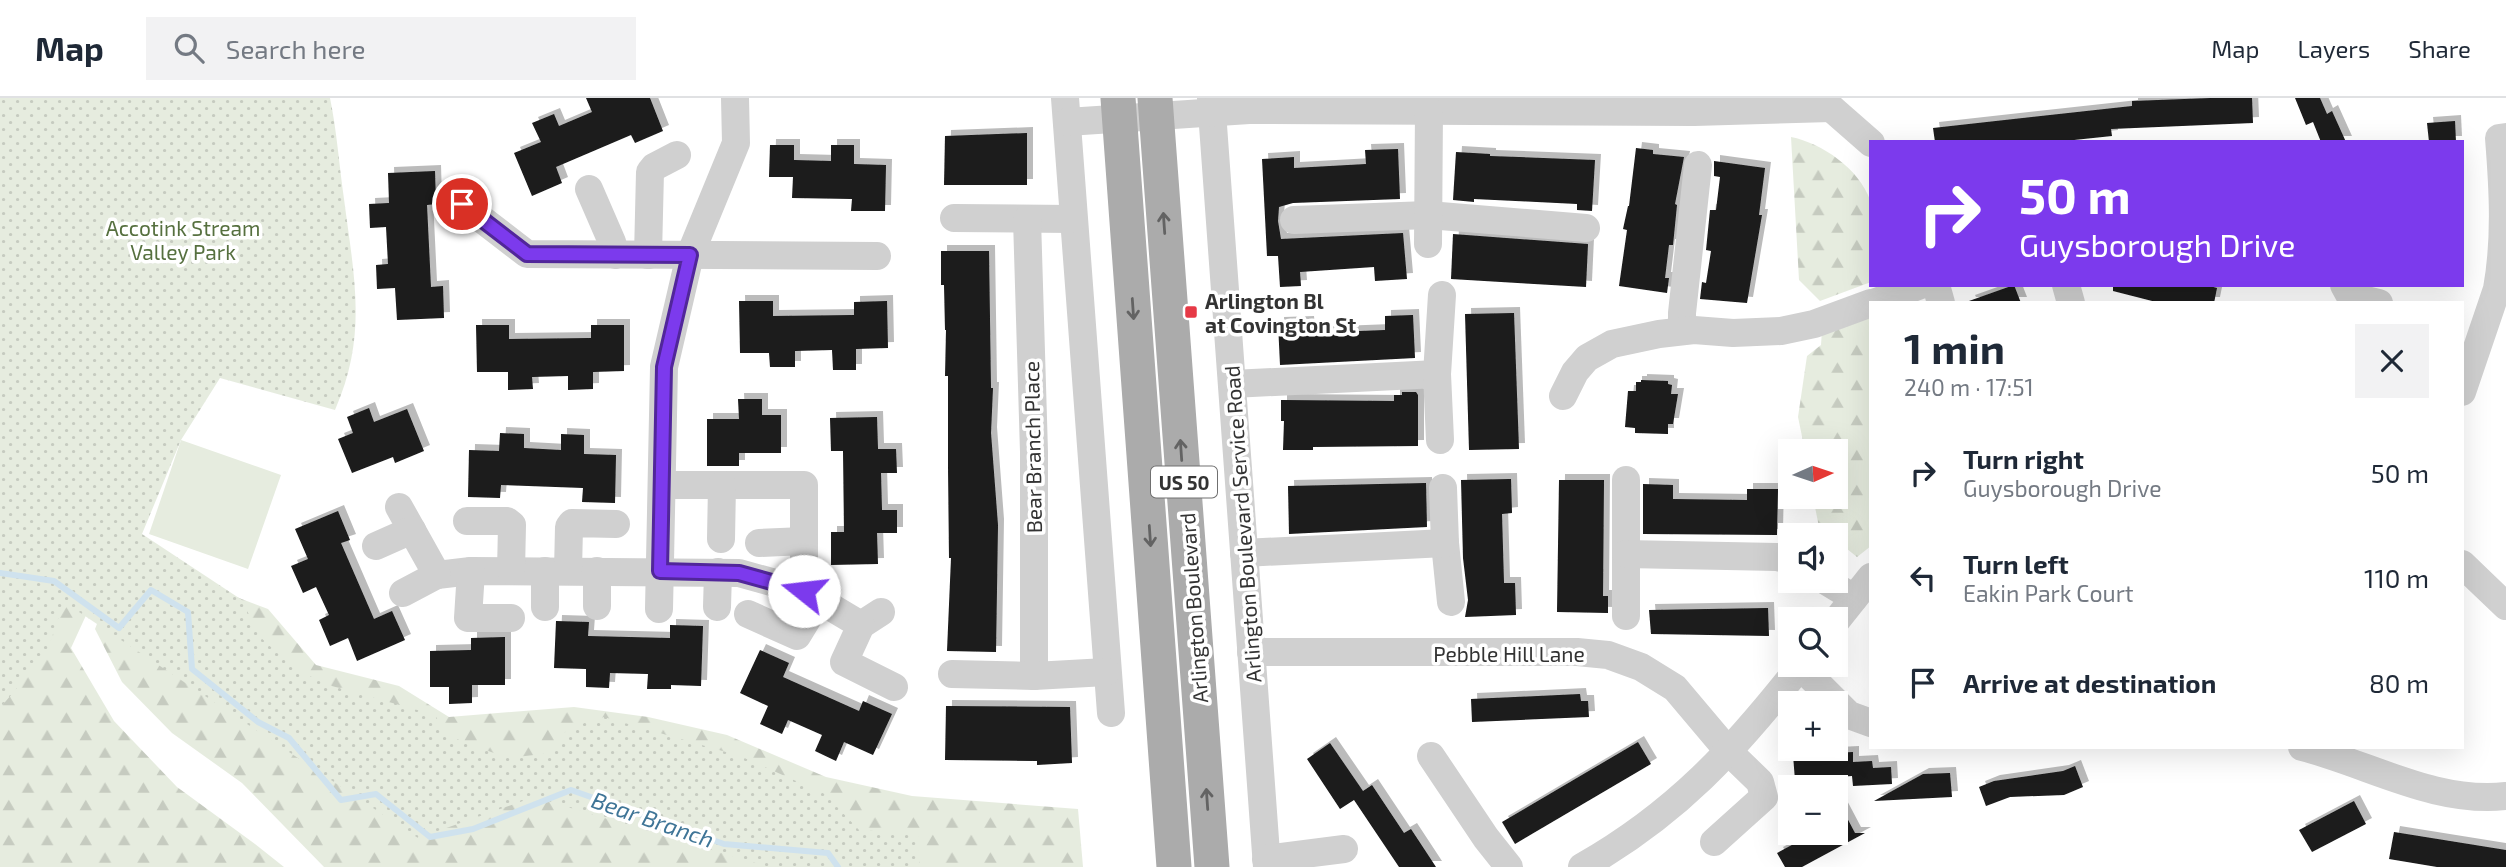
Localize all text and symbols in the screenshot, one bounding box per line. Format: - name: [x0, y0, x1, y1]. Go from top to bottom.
- search box: [146, 17, 636, 80]
- text: Map: [35, 28, 104, 68]
- icon: search: [170, 29, 208, 67]
- text: Search here: [226, 33, 365, 64]
- text: Map: [2211, 34, 2259, 63]
- text: Layers: [2297, 34, 2370, 63]
- text: Share: [2408, 34, 2471, 63]
- text: 50 m: [2019, 165, 2131, 224]
- icon: right: [1904, 168, 1995, 259]
- pin: [432, 174, 492, 234]
- icon: arrive: [443, 185, 481, 223]
- one-way arrow: [1157, 212, 1170, 235]
- park label: Accotink Stream Valley Park: [106, 215, 260, 264]
- text: Guysborough Drive: [2019, 225, 2295, 263]
- place label: Arlington Bl at Covington St: [1205, 288, 1357, 337]
- one-way arrow: [1127, 297, 1140, 320]
- marker: Arlington Bl at Covington St: [1183, 304, 1199, 320]
- text: 1 min: [1904, 322, 2005, 372]
- button: close: [2355, 324, 2429, 398]
- street label: Bear Branch Place: [1018, 361, 1046, 533]
- street label: Arlington Boulevard Service Road: [1218, 365, 1266, 683]
- text: 240 m · 17:51: [1904, 373, 2034, 401]
- one-way arrow: [1174, 439, 1187, 462]
- north arrow: [1778, 439, 1848, 509]
- map controls: [1778, 439, 1848, 845]
- text: Turn right: [1963, 443, 2084, 474]
- icon: right: [1904, 454, 1942, 492]
- text: 50 m: [2371, 457, 2429, 488]
- road number: US 50: [1151, 466, 1217, 498]
- text: Guysborough Drive: [1963, 474, 2162, 502]
- street label: Arlington Boulevard: [1174, 512, 1212, 704]
- button: sound: [1778, 523, 1848, 593]
- one-way arrow: [1144, 524, 1157, 547]
- text: Turn left: [1963, 548, 2069, 579]
- position arrow: [767, 554, 841, 628]
- icon: left: [1904, 559, 1942, 597]
- text: 110 m: [2364, 562, 2429, 593]
- text: Eakin Park Court: [1963, 579, 2134, 607]
- button: search: [1778, 607, 1848, 677]
- street label: Pebble Hill Lane: [1433, 641, 1585, 666]
- icon: arrive: [1904, 664, 1942, 702]
- text: Arrive at destination: [1963, 667, 2216, 698]
- text: 80 m: [2369, 667, 2429, 698]
- button: +: [1778, 691, 1848, 761]
- button: −: [1778, 775, 1848, 845]
- water label: Bear Branch: [588, 785, 718, 853]
- one-way arrow: [1200, 788, 1213, 811]

